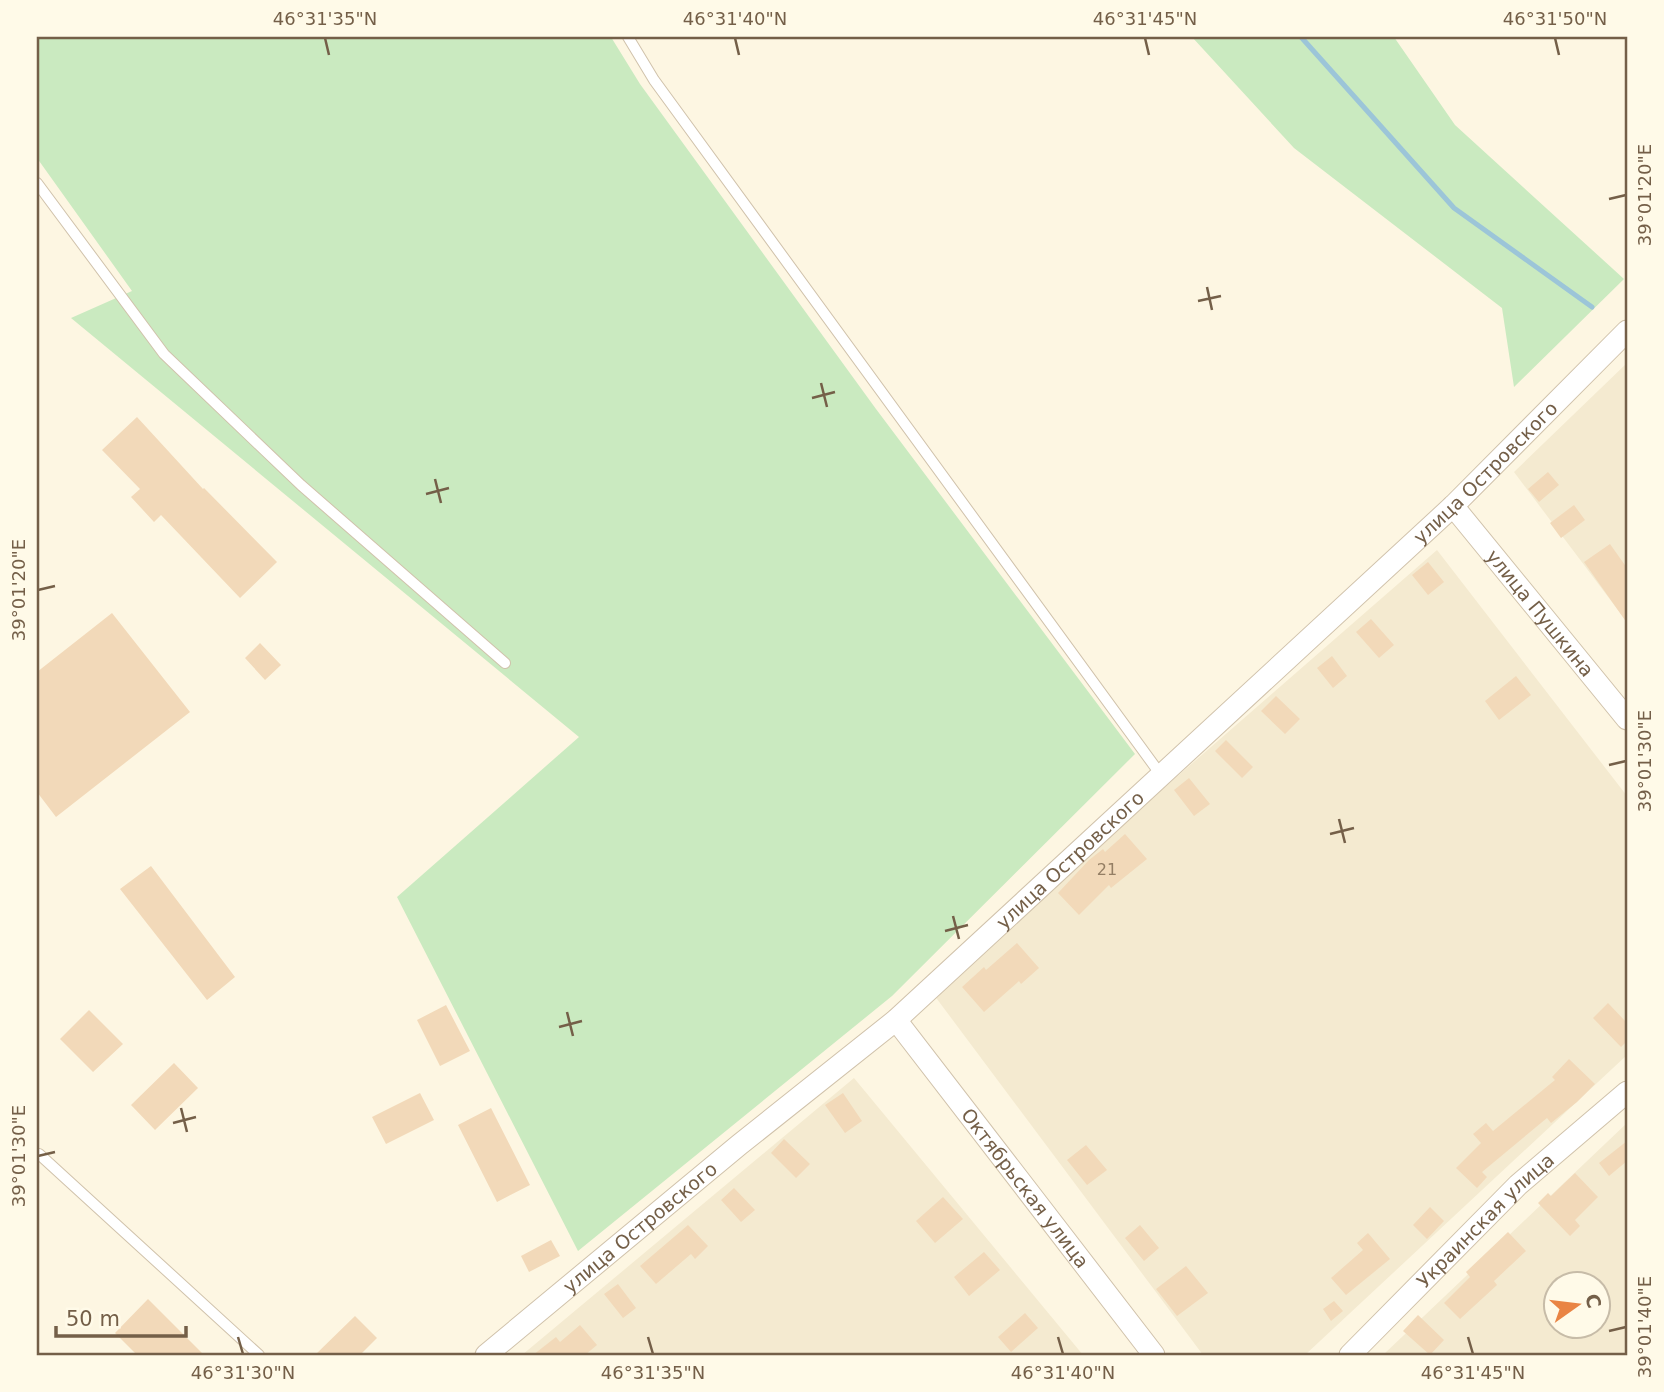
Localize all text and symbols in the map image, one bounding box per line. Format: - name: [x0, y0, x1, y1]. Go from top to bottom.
- text: 46°31'35"N: [273, 8, 377, 29]
- text: 46°31'40"N: [683, 8, 787, 29]
- text: 46°31'45"N: [1093, 8, 1197, 29]
- text: 46°31'50"N: [1503, 8, 1607, 29]
- text: 39°01'20"E: [1634, 144, 1655, 246]
- street label: улица Островского: [1409, 397, 1562, 548]
- text: 39°01'20"E: [8, 539, 29, 641]
- street label: улица Пушкина: [1482, 545, 1599, 681]
- text: 39°01'30"E: [1634, 710, 1655, 812]
- street label: улица Островского: [991, 786, 1148, 933]
- house number: 21: [1097, 860, 1117, 879]
- street label: Октябрьская улица: [957, 1104, 1094, 1272]
- text: 39°01'30"E: [8, 1105, 29, 1207]
- street label: Украинская улица: [1412, 1148, 1558, 1292]
- street label: улица Островского: [559, 1157, 721, 1297]
- north arrow: [1542, 1270, 1612, 1340]
- text: 39°01'40"E: [1634, 1276, 1655, 1378]
- text: С: [1581, 1291, 1606, 1310]
- scale bar: [56, 1294, 186, 1338]
- text: 50 m: [66, 1307, 120, 1331]
- text: 46°31'30"N: [191, 1362, 295, 1383]
- text: 46°31'35"N: [601, 1362, 705, 1383]
- text: 46°31'40"N: [1011, 1362, 1115, 1383]
- text: 46°31'45"N: [1421, 1362, 1525, 1383]

